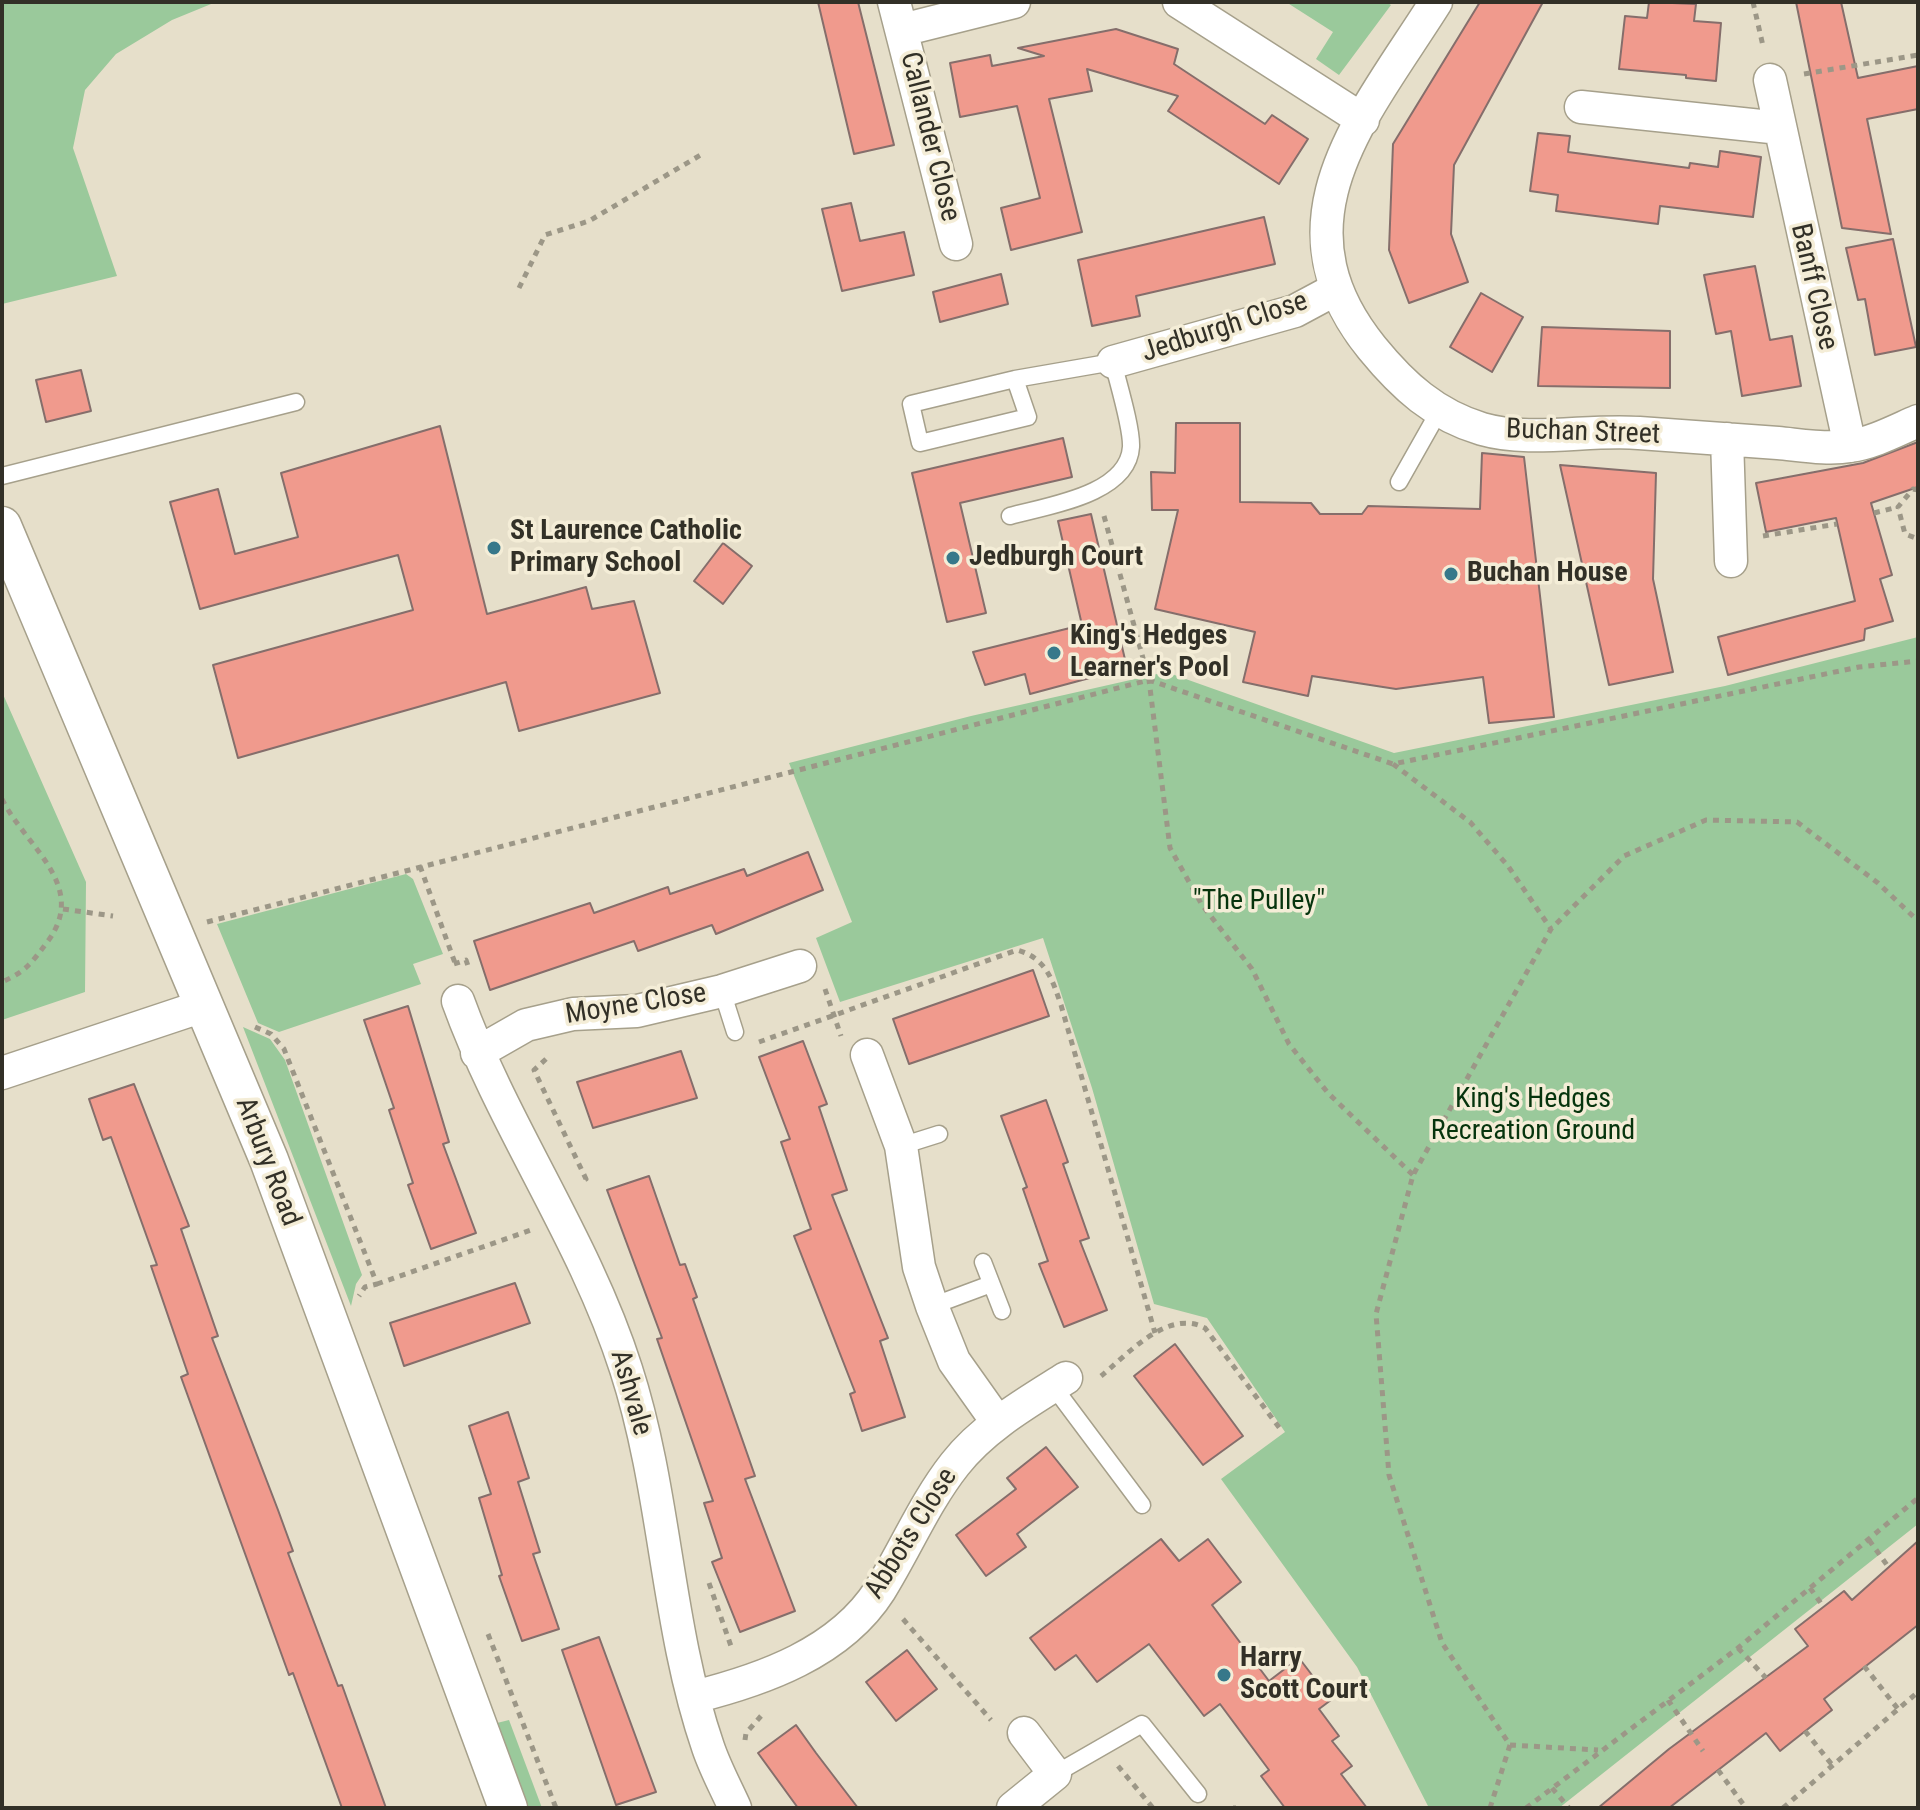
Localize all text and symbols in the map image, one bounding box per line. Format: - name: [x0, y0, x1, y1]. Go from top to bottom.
- street label: Callander Close: [892, 49, 966, 225]
- street label: Banff Close: [1782, 221, 1844, 353]
- street label: Jedburgh Close: [1138, 285, 1312, 371]
- street label: Buchan Street: [1505, 414, 1661, 452]
- place label: St Laurence Catholic Primary School: [510, 515, 742, 581]
- marker: St Laurence Catholic Primary School: [485, 539, 503, 557]
- place label: Jedburgh Court: [969, 541, 1143, 575]
- marker: Jedburgh Court: [944, 549, 962, 567]
- place label: Buchan House: [1467, 557, 1628, 591]
- marker: Buchan House: [1442, 565, 1460, 583]
- place label: King's Hedges Learner's Pool: [1070, 620, 1229, 686]
- marker: King's Hedges Learner's Pool: [1045, 644, 1063, 662]
- park label: "The Pulley": [1193, 885, 1325, 919]
- street label: Moyne Close: [563, 977, 709, 1033]
- park label: King's Hedges Recreation Ground: [1431, 1083, 1635, 1149]
- street label: Arbury Road: [227, 1093, 307, 1231]
- street label: Ashvale: [602, 1346, 658, 1440]
- street label: Abbots Close: [859, 1463, 965, 1605]
- place label: Harry Scott Court: [1240, 1642, 1368, 1708]
- marker: Harry Scott Court: [1215, 1666, 1233, 1684]

